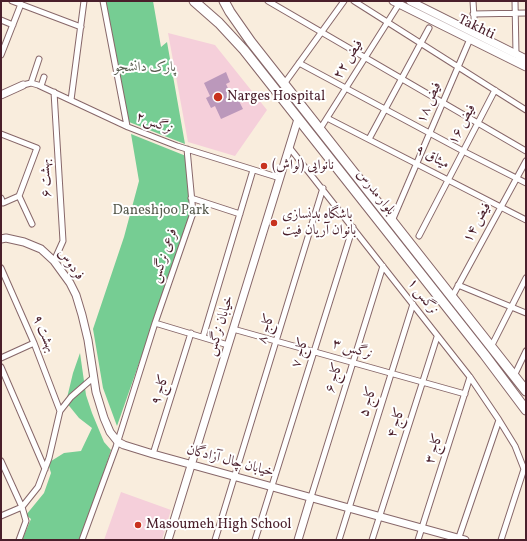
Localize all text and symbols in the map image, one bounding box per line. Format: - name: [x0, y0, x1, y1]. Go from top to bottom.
- street label: Takhti: [455, 12, 497, 44]
- street label: فیض ۲۲: [330, 37, 368, 83]
- park label: پارک دانشجو: [114, 60, 176, 76]
- street label: فیض ۱۸: [414, 80, 446, 126]
- place label: Narges Hospital: [227, 89, 325, 105]
- marker: Narges Hospital: [212, 91, 224, 103]
- street label: فیض ۱۶: [445, 102, 481, 148]
- street label: نرگس۲: [133, 109, 175, 139]
- street label: میثاق ۹: [412, 142, 452, 174]
- street label: بهشت ۶: [38, 158, 56, 198]
- place label: نانوایی (لواش): [272, 158, 334, 174]
- marker: نانوایی (لواش): [259, 161, 269, 171]
- street label: بلوار مدرس: [352, 167, 398, 219]
- street label: فیض ۱۴: [460, 200, 496, 246]
- park label: Daneshjoo Park: [113, 203, 209, 219]
- place label: باشگاه بدنسازی بانوان آریان فیت: [282, 207, 356, 240]
- marker: باشگاه بدنسازی بانوان آریان فیت: [269, 218, 279, 228]
- street label: فرعی نرگس: [148, 226, 182, 286]
- street label: فردوس: [53, 246, 87, 284]
- street label: نرگس ۱: [403, 276, 441, 318]
- street label: خیابان نرگس: [204, 294, 238, 358]
- street label: کاج ۸: [254, 312, 280, 346]
- street label: بهشت ۹: [28, 313, 58, 355]
- street label: کاج ۷: [288, 336, 314, 370]
- street label: نرگس ۳: [330, 336, 374, 364]
- street label: کاج ۶: [322, 361, 348, 395]
- street label: کاج ۹: [148, 373, 174, 407]
- street label: کاج ۵: [356, 385, 382, 419]
- street label: کاج ۴: [384, 406, 410, 440]
- street label: کاج ۳: [422, 432, 448, 466]
- street label: خیابان چال آزادگان: [185, 442, 275, 482]
- place label: Masoumeh High School: [146, 517, 291, 533]
- marker: Masoumeh High School: [133, 520, 143, 530]

